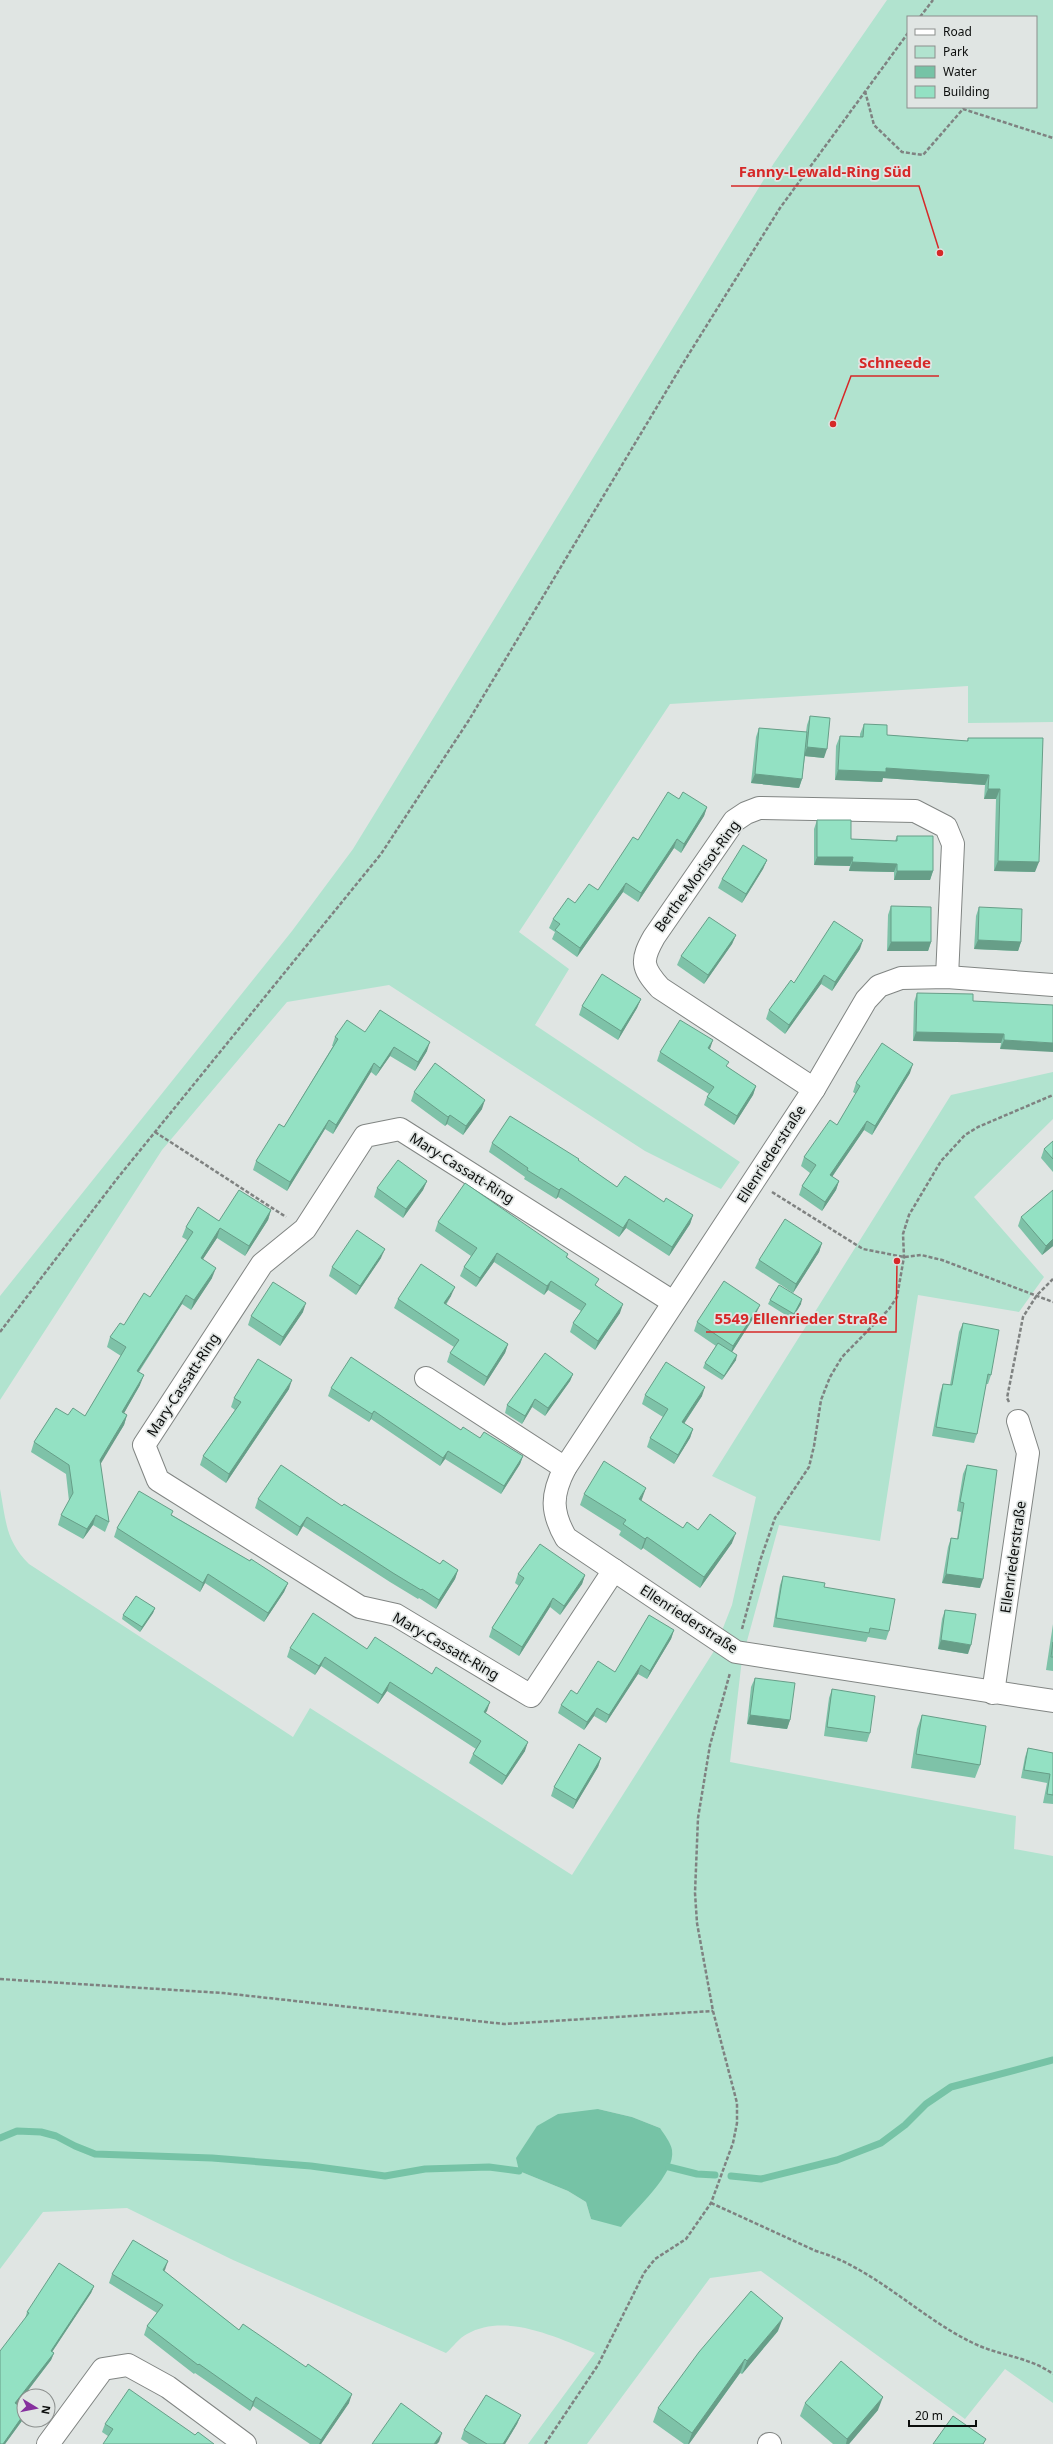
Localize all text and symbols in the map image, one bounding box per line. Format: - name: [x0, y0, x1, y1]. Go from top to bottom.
- legend: [907, 16, 1037, 108]
- text: Road: [943, 23, 972, 40]
- text: Park: [943, 43, 969, 60]
- text: Water: [943, 63, 977, 80]
- text: Building: [943, 83, 990, 100]
- callout: Fanny-Lewald-Ring Süd: [731, 159, 919, 186]
- text: Fanny-Lewald-Ring Süd: [739, 161, 911, 181]
- callout: Schneede: [851, 349, 939, 376]
- text: Schneede: [859, 352, 931, 372]
- street label: Berthe-Morisot-Ring: [650, 816, 744, 935]
- street label: Ellenriederstraße: [732, 1101, 809, 1206]
- street label: Mary-Cassatt-Ring: [406, 1128, 518, 1207]
- callout: 5549 Ellenrieder Straße: [706, 1305, 896, 1332]
- text: 5549 Ellenrieder Straße: [714, 1308, 888, 1328]
- street label: Mary-Cassatt-Ring: [142, 1329, 223, 1440]
- street label: Ellenriederstraße: [995, 1500, 1030, 1614]
- street label: Ellenriederstraße: [637, 1580, 742, 1657]
- street label: Mary-Cassatt-Ring: [389, 1607, 503, 1684]
- north arrow: [16, 2388, 56, 2428]
- scale bar: [909, 2402, 976, 2428]
- text: N: [38, 2404, 55, 2416]
- text: 20 m: [915, 2407, 943, 2424]

